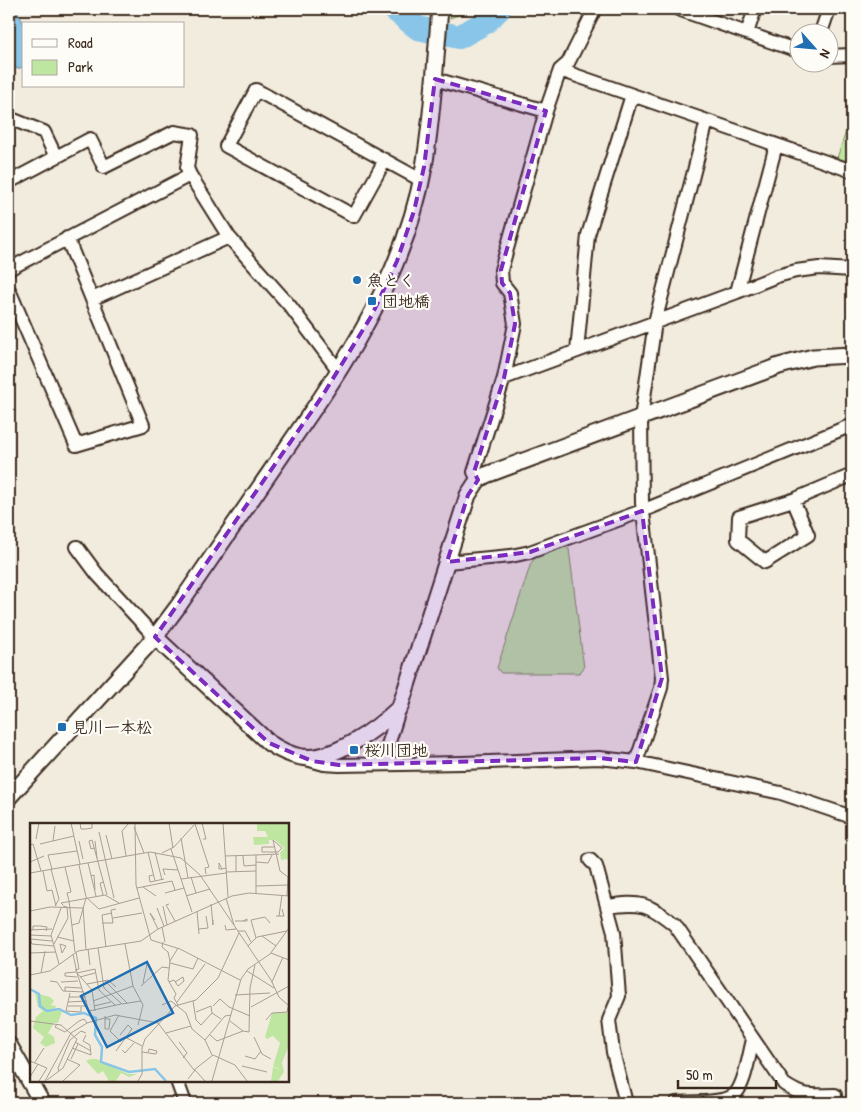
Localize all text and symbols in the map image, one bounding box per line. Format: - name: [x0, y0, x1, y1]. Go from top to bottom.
- legend: [22, 22, 185, 88]
- north arrow: [788, 22, 838, 72]
- text: Road: [68, 32, 93, 53]
- text: N: [816, 46, 836, 62]
- text: Park: [68, 56, 93, 77]
- place label: 魚とく: [367, 269, 415, 291]
- marker: 魚とく: [351, 274, 363, 286]
- place label: 団地橋: [382, 290, 430, 312]
- marker: 団地橋: [366, 295, 378, 307]
- place label: 見川一本松: [72, 716, 152, 738]
- marker: 見川一本松: [56, 721, 68, 733]
- place label: 桜川団地: [364, 739, 428, 761]
- marker: 桜川団地: [348, 744, 360, 756]
- inset map: [30, 823, 289, 1082]
- scale bar: [678, 1057, 776, 1089]
- text: 50 m: [686, 1064, 713, 1085]

